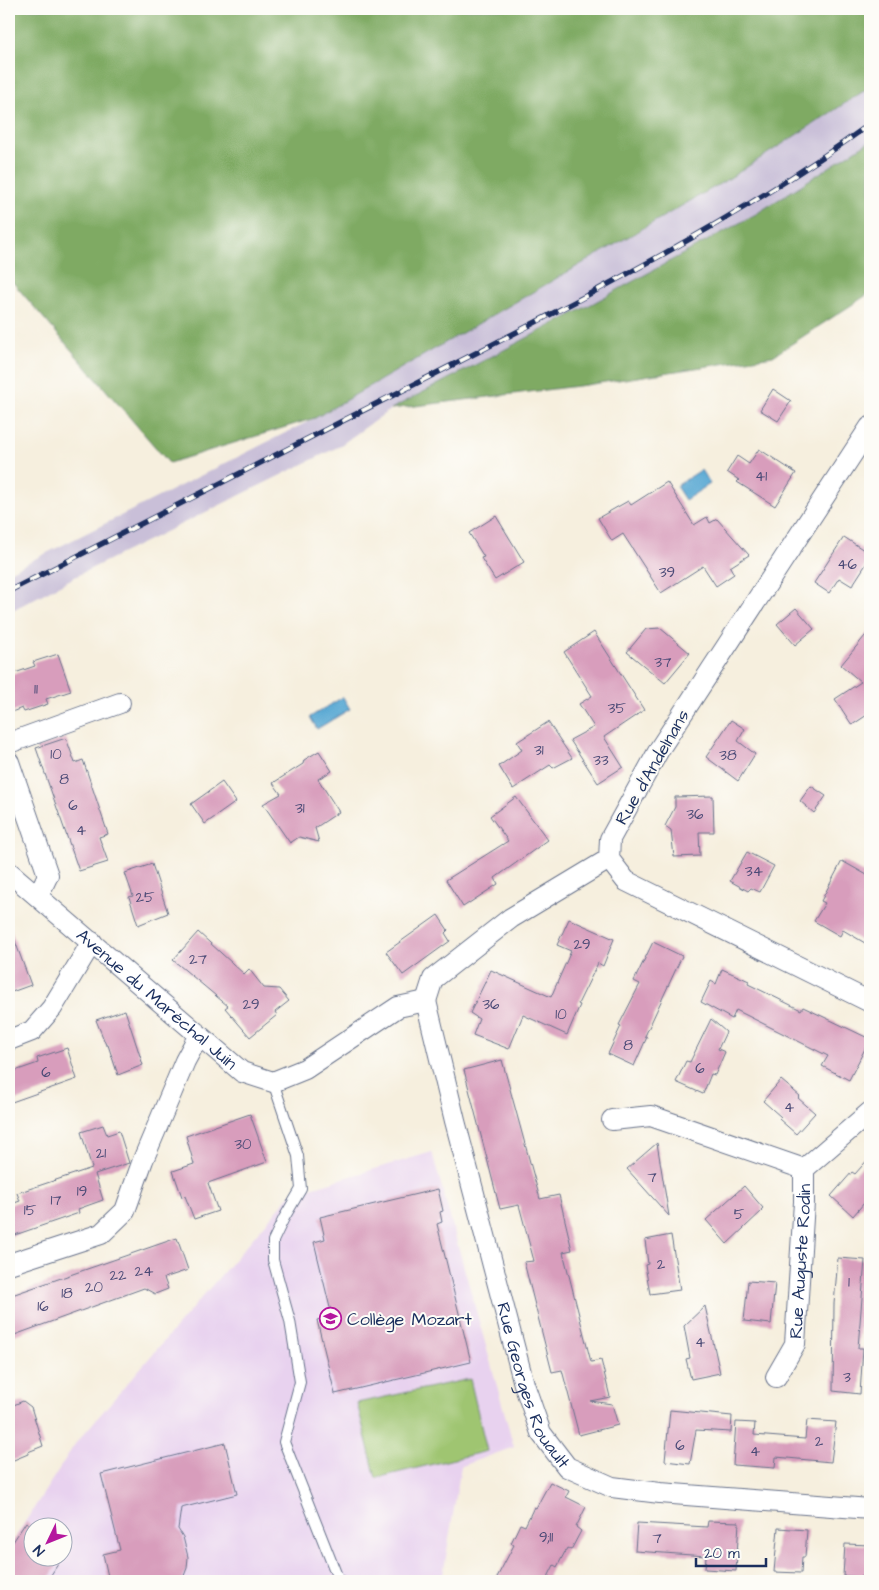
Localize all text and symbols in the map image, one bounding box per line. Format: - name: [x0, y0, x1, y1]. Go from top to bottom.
- house number: 41: [755, 466, 767, 487]
- house number: 46: [837, 554, 857, 575]
- house number: 39: [659, 562, 675, 583]
- house number: 37: [655, 652, 671, 673]
- house number: 11: [34, 679, 38, 700]
- house number: 35: [608, 698, 626, 719]
- street label: Rue d'Andelnans: [609, 705, 696, 830]
- house number: 31: [534, 740, 544, 761]
- house number: 10: [50, 744, 62, 765]
- house number: 38: [719, 745, 737, 766]
- house number: 33: [593, 750, 609, 771]
- house number: 8: [59, 769, 69, 790]
- house number: 6: [68, 795, 78, 816]
- house number: 31: [295, 798, 305, 819]
- house number: 36: [686, 804, 704, 825]
- house number: 4: [76, 820, 86, 841]
- house number: 34: [745, 861, 763, 882]
- house number: 25: [135, 887, 155, 908]
- street label: Avenue du Maréchal Juin: [71, 923, 243, 1076]
- house number: 29: [573, 934, 591, 955]
- house number: 27: [189, 949, 207, 970]
- house number: 29: [242, 994, 260, 1015]
- house number: 36: [482, 994, 500, 1015]
- house number: 10: [555, 1004, 567, 1025]
- house number: 8: [623, 1035, 633, 1056]
- house number: 6: [695, 1058, 705, 1079]
- house number: 6: [41, 1062, 51, 1083]
- house number: 4: [784, 1097, 794, 1118]
- house number: 30: [234, 1134, 252, 1155]
- house number: 21: [96, 1143, 106, 1164]
- house number: 7: [647, 1167, 657, 1188]
- house number: 19: [77, 1181, 87, 1202]
- street label: Rue Auguste Rodin: [783, 1184, 817, 1340]
- house number: 17: [50, 1190, 62, 1211]
- house number: 15: [24, 1200, 37, 1221]
- house number: 5: [734, 1204, 745, 1225]
- house number: 2: [657, 1254, 666, 1275]
- house number: 24: [135, 1261, 153, 1282]
- house number: 22: [109, 1265, 127, 1286]
- house number: 1: [848, 1272, 850, 1293]
- house number: 20: [85, 1277, 104, 1298]
- house number: 18: [61, 1283, 73, 1304]
- house number: 16: [37, 1296, 49, 1317]
- street label: Rue Georges Rouault: [490, 1300, 576, 1474]
- school or university icon: Collège Mozart: [319, 1307, 343, 1331]
- place label: Collège Mozart: [347, 1307, 473, 1333]
- house number: 4: [695, 1332, 705, 1353]
- house number: 3: [843, 1367, 851, 1388]
- house number: 2: [815, 1431, 824, 1452]
- house number: 6: [675, 1435, 685, 1456]
- house number: 4: [750, 1441, 760, 1462]
- north arrow: [22, 1518, 72, 1568]
- house number: 9;11: [539, 1527, 553, 1548]
- house number: 7: [652, 1528, 662, 1549]
- scale bar: [696, 1535, 766, 1567]
- text: N: [29, 1540, 50, 1560]
- text: 20 m: [704, 1543, 740, 1564]

